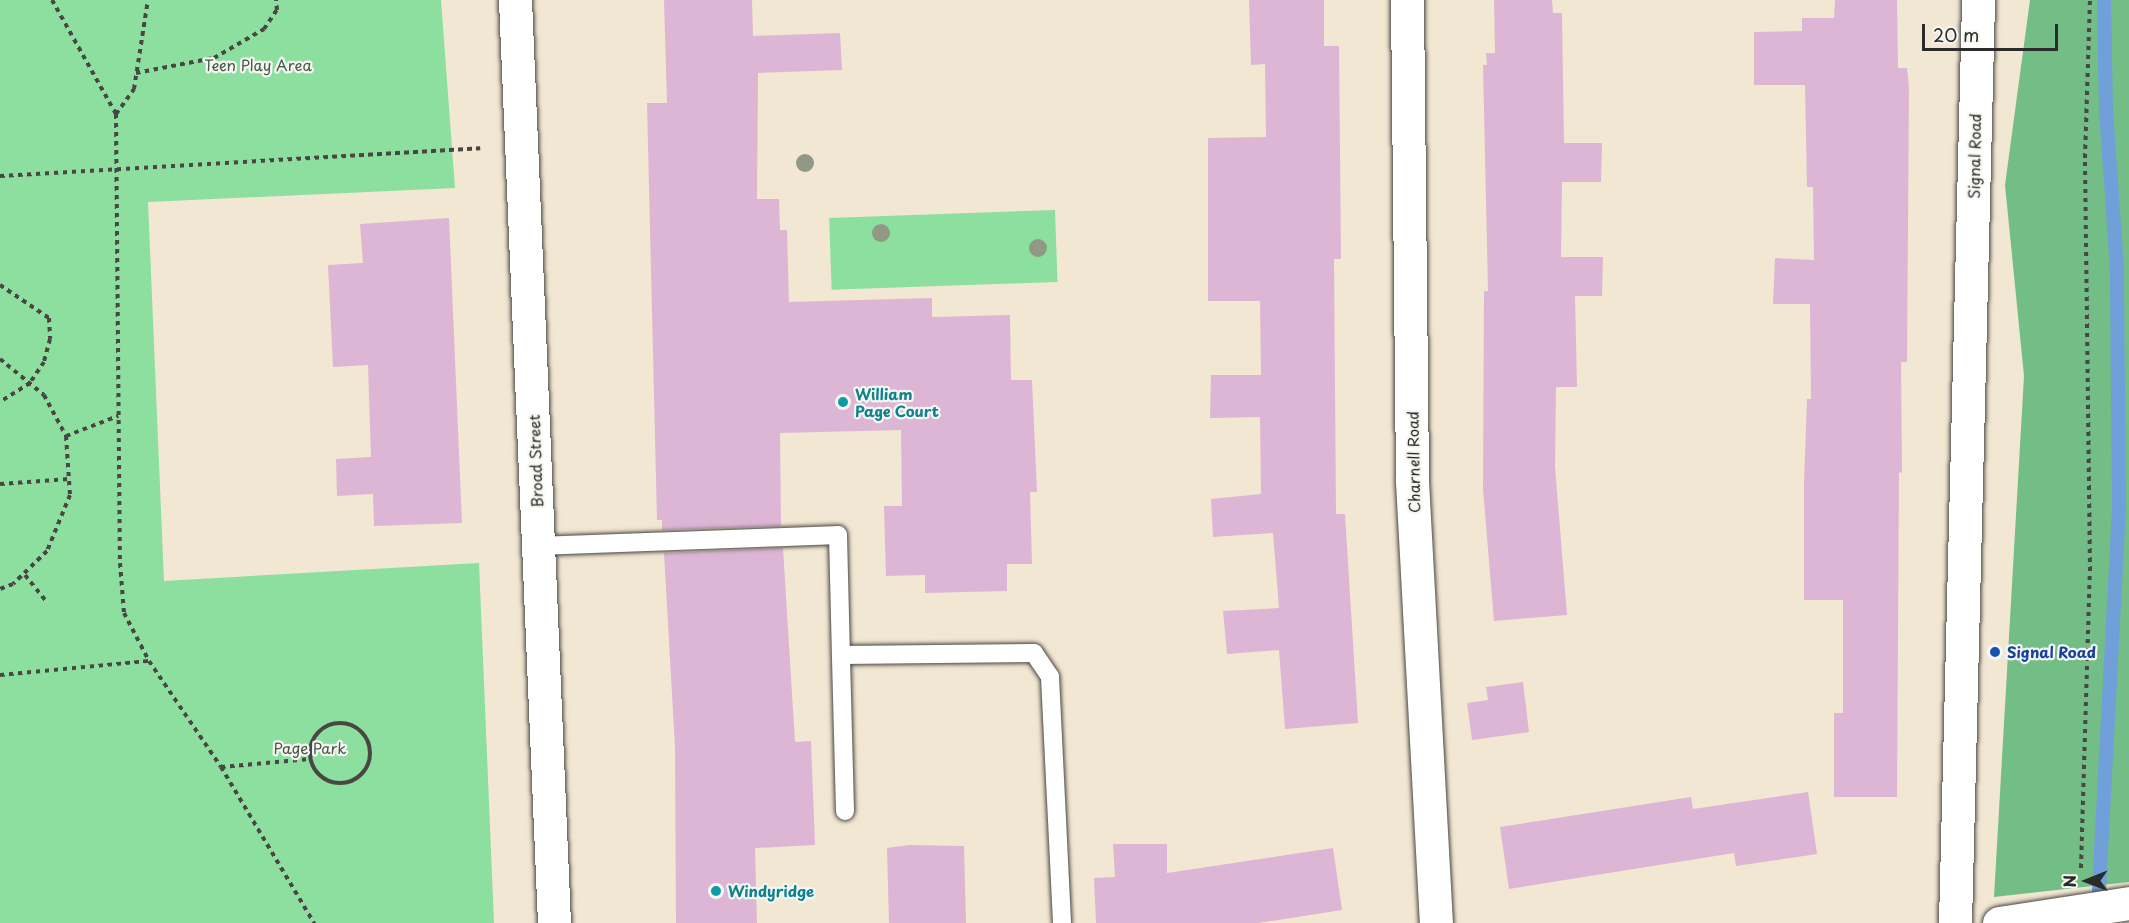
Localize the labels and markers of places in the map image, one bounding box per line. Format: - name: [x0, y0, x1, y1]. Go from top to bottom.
- place label: William Page Court: [855, 384, 940, 419]
- marker: William Page Court: [836, 395, 850, 409]
- place label: Signal Road: [2007, 643, 2097, 661]
- marker: Signal Road: [1988, 645, 2002, 659]
- place label: Windyridge: [728, 882, 814, 900]
- marker: Windyridge: [709, 884, 723, 898]

